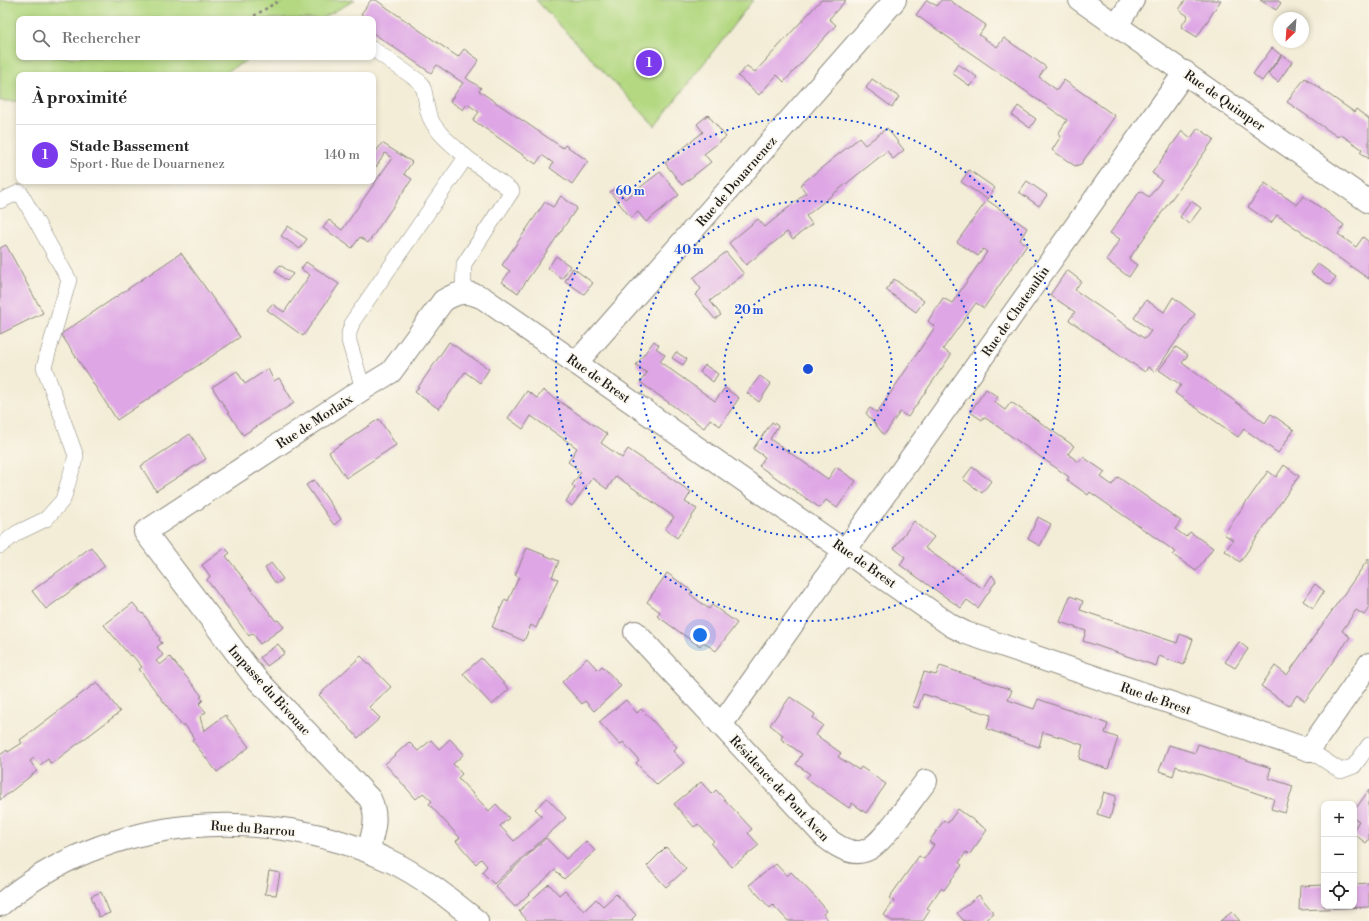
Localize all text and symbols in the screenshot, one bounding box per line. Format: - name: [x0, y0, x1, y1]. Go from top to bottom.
- north arrow: [1273, 12, 1309, 48]
- search box: [16, 16, 376, 60]
- icon: search: [30, 27, 52, 49]
- text: Rechercher: [62, 29, 141, 48]
- pin: 1: [636, 48, 662, 78]
- street label: Rue de Quimper: [1181, 67, 1268, 135]
- text: À proximité: [32, 87, 127, 109]
- street label: Rue de Douarnenez: [693, 133, 780, 230]
- text: Stade Bassement: [70, 137, 189, 156]
- text: 1: [42, 147, 48, 163]
- text: 140 m: [324, 147, 360, 163]
- text: Sport · Rue de Douarnenez: [70, 156, 225, 172]
- text: 60 m: [615, 184, 645, 199]
- text: 40 m: [674, 243, 704, 258]
- street label: Rue de Chateaulin: [979, 263, 1053, 360]
- text: 20 m: [734, 303, 764, 318]
- street label: Rue de Brest: [564, 351, 634, 407]
- centre of rings: [801, 362, 815, 376]
- street label: Rue de Morlaix: [273, 391, 356, 452]
- street label: Rue de Brest: [830, 536, 900, 592]
- your location: [690, 625, 710, 645]
- street label: Impasse du Bivouac: [225, 642, 314, 739]
- street label: Rue de Brest: [1118, 679, 1194, 719]
- street label: Résidence de Pont Aven: [726, 732, 833, 845]
- map controls: [1321, 801, 1357, 909]
- button: +: [1321, 801, 1357, 837]
- street label: Rue du Barrou: [210, 818, 296, 840]
- button: −: [1321, 837, 1357, 873]
- button: locate: [1321, 873, 1357, 909]

